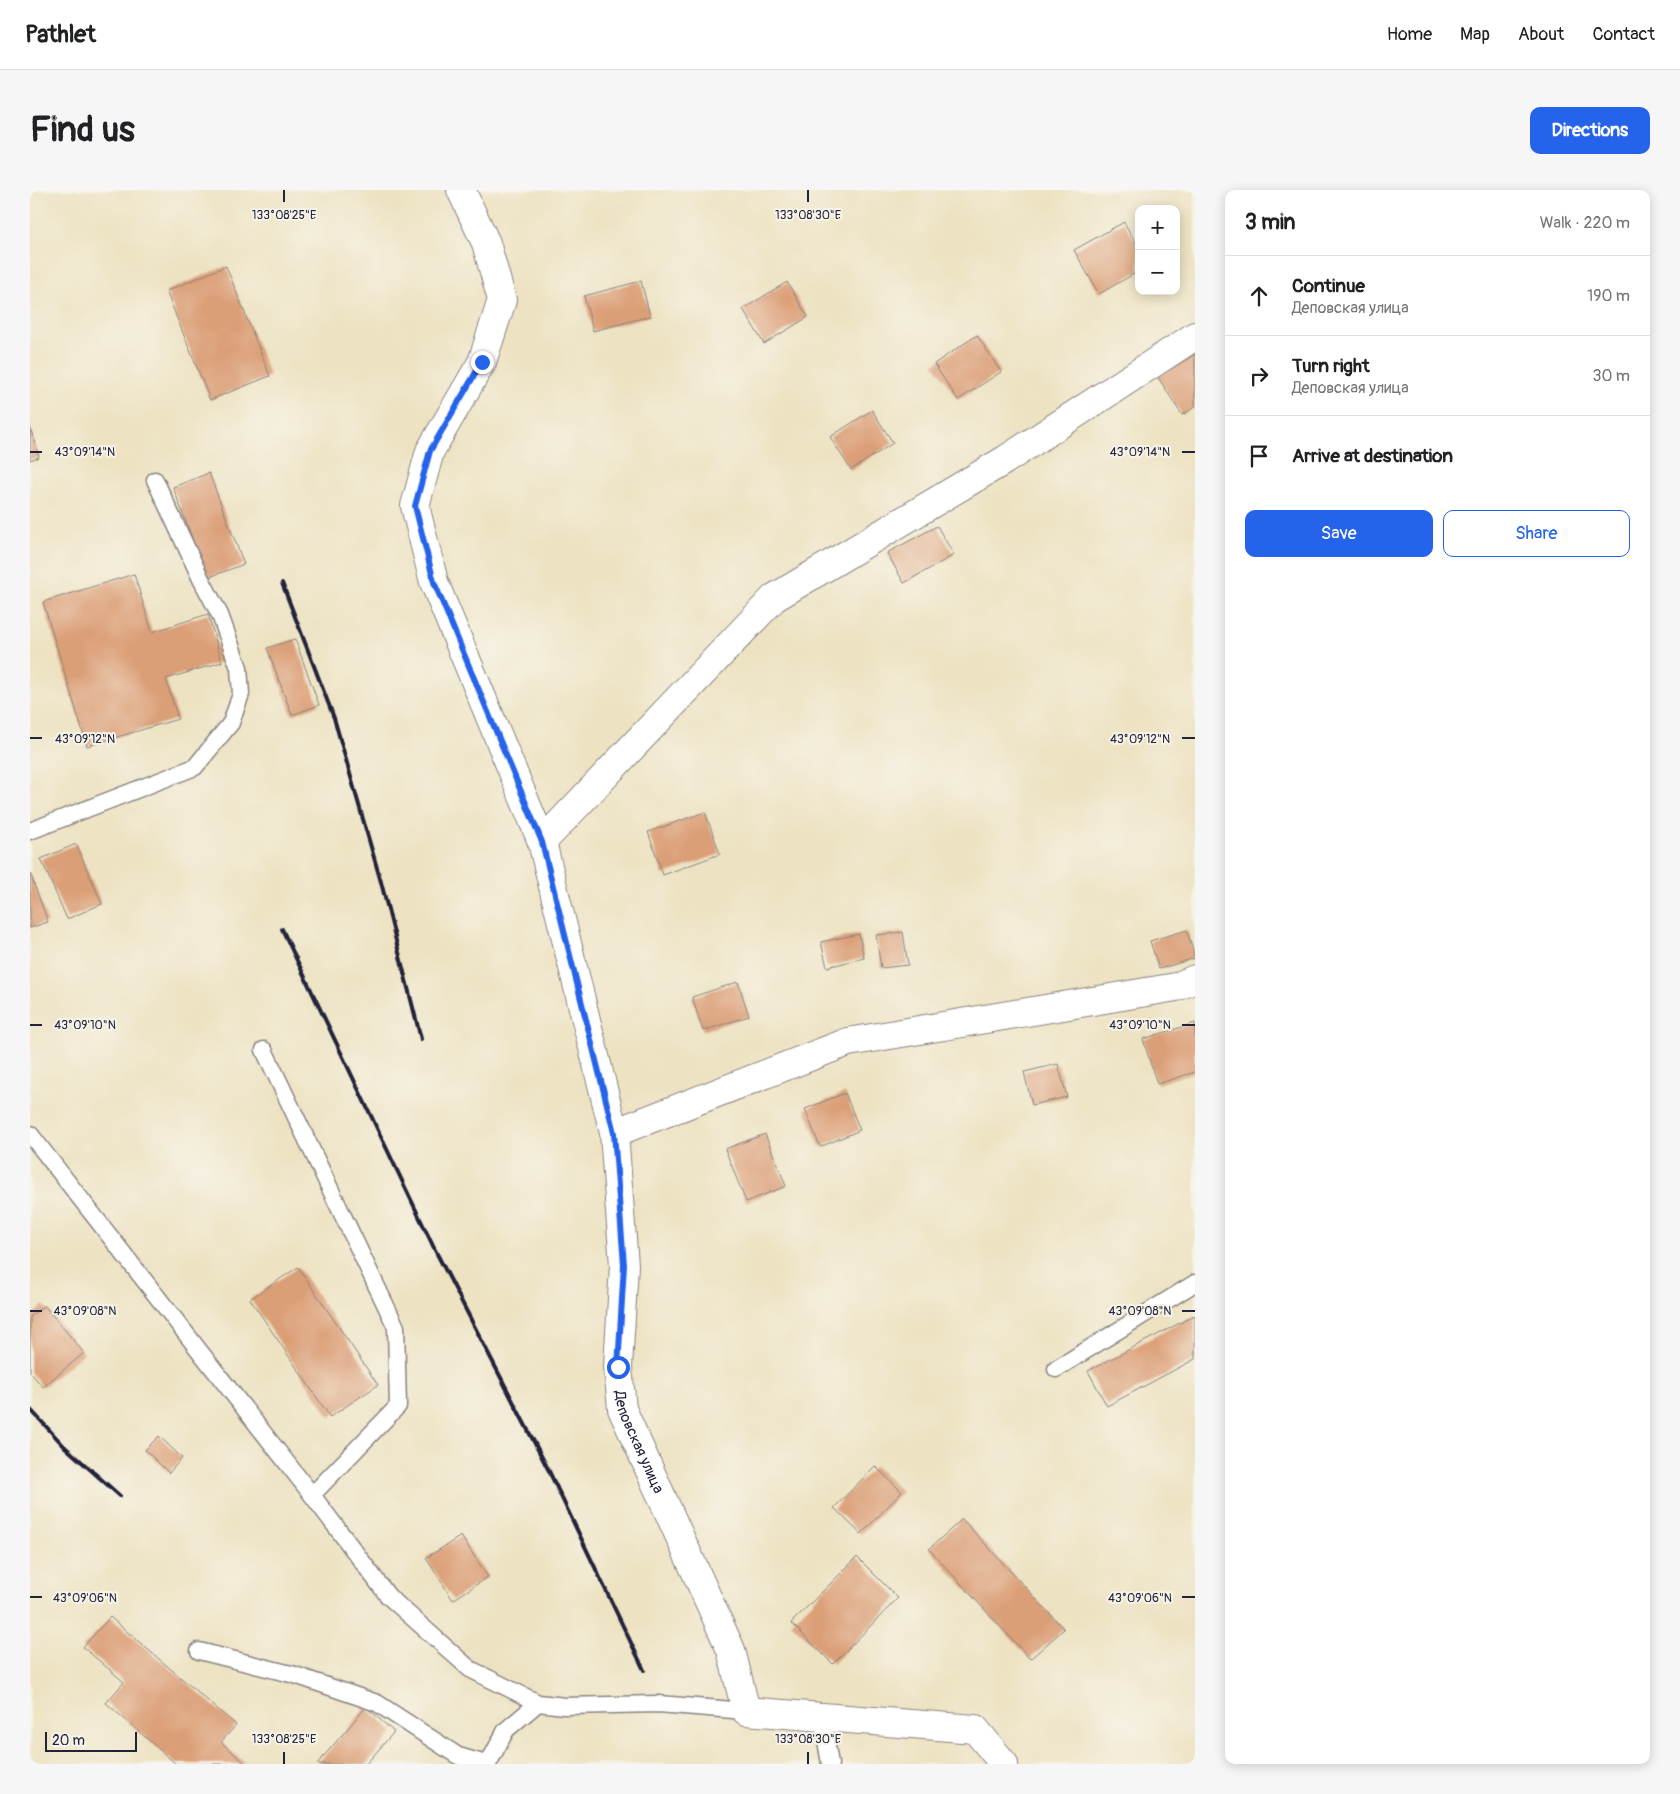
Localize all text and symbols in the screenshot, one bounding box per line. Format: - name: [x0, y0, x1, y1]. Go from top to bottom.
- text: Pathlet: [25, 20, 96, 49]
- text: Home: [1387, 23, 1432, 46]
- text: Map: [1460, 23, 1490, 46]
- text: About: [1518, 23, 1564, 46]
- text: Contact: [1592, 23, 1655, 46]
- button: Directions: [1530, 107, 1650, 154]
- text: Find us: [30, 108, 135, 152]
- map controls: [1135, 205, 1180, 295]
- button: +: [1135, 205, 1180, 250]
- text: 133°08'25"E: [252, 208, 316, 223]
- text: 133°08'30"E: [775, 208, 841, 223]
- text: 3 min: [1245, 209, 1295, 236]
- text: Walk · 220 m: [1540, 213, 1630, 233]
- button: −: [1135, 250, 1180, 295]
- text: Continue: [1292, 274, 1365, 298]
- icon: ahead: [1245, 282, 1273, 310]
- text: 190 m: [1587, 286, 1630, 306]
- text: Деповская улица: [1292, 298, 1409, 318]
- route end: [471, 351, 494, 374]
- text: Turn right: [1292, 354, 1370, 378]
- icon: right: [1245, 362, 1273, 390]
- text: 30 m: [1592, 366, 1630, 386]
- text: Деповская улица: [1292, 378, 1409, 398]
- icon: arrive: [1245, 442, 1273, 470]
- text: Arrive at destination: [1292, 444, 1453, 468]
- text: 43°09'14"N: [55, 445, 115, 460]
- text: 43°09'14"N: [1110, 445, 1170, 460]
- button: Save: [1245, 510, 1433, 557]
- button: Share: [1443, 510, 1630, 557]
- text: 43°09'12"N: [55, 732, 115, 747]
- text: 43°09'12"N: [1110, 732, 1170, 747]
- text: 43°09'10"N: [54, 1018, 116, 1033]
- text: 43°09'10"N: [1109, 1018, 1171, 1033]
- text: 43°09'08"N: [54, 1304, 116, 1319]
- text: 43°09'08"N: [1109, 1304, 1171, 1319]
- route start: [607, 1356, 630, 1379]
- street label: Деповская улица: [610, 1389, 668, 1496]
- text: 43°09'06"N: [53, 1591, 117, 1606]
- text: 43°09'06"N: [1108, 1591, 1172, 1606]
- scale bar: [45, 1729, 138, 1752]
- text: 20 m: [52, 1732, 85, 1749]
- text: 133°08'25"E: [252, 1732, 316, 1747]
- text: 133°08'30"E: [775, 1732, 841, 1747]

